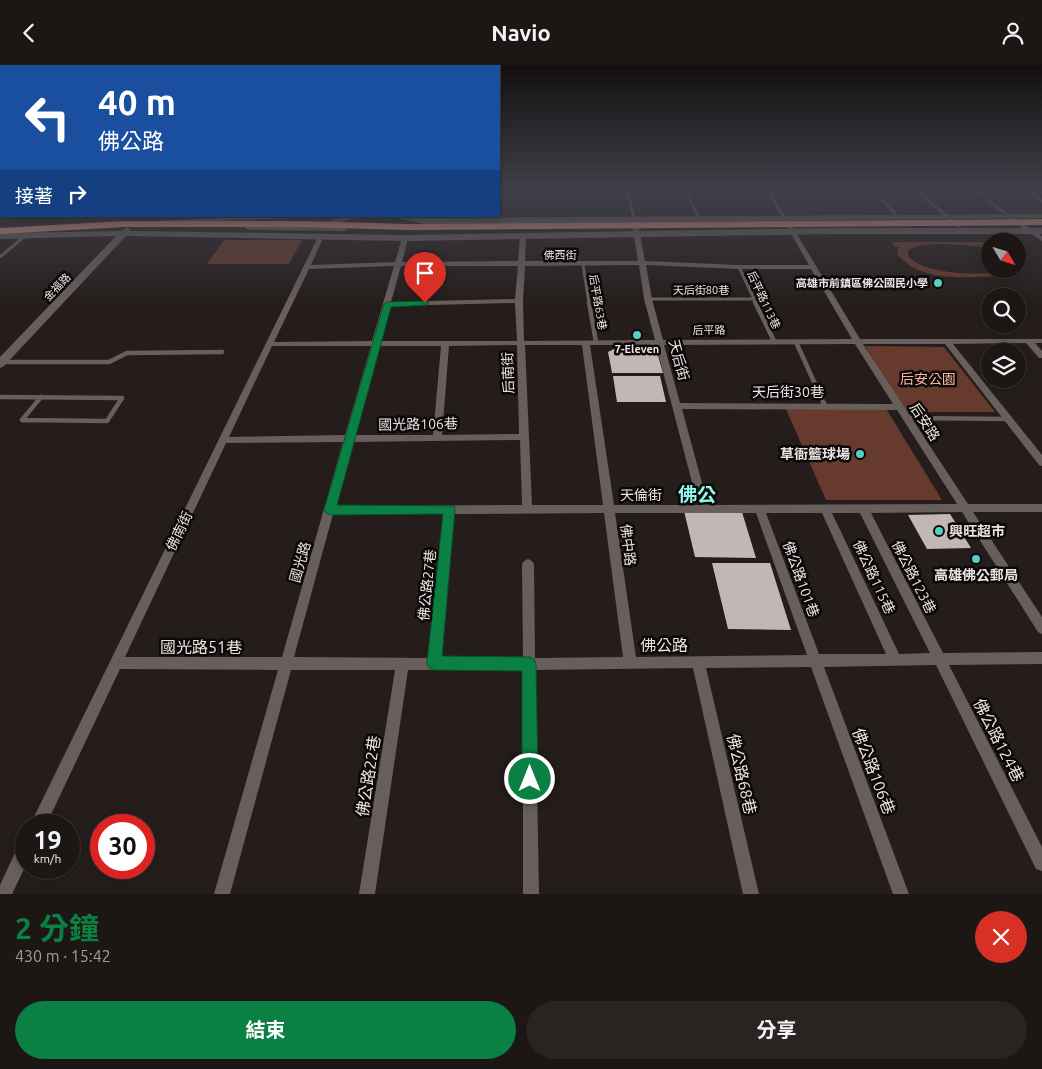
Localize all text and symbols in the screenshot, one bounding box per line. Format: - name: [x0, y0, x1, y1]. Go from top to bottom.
- icon: back: [15, 19, 43, 47]
- icon: person: [999, 19, 1027, 47]
- text: Navio: [491, 20, 551, 45]
- text: 40 m: [98, 82, 176, 122]
- icon: left: [15, 85, 80, 150]
- text: 佛公路: [98, 128, 164, 153]
- icon: right: [63, 180, 91, 208]
- text: 接著: [15, 185, 53, 207]
- north arrow: [981, 233, 1026, 277]
- map controls: [981, 233, 1026, 388]
- street label: 佛西街: [544, 249, 577, 261]
- pin: [404, 252, 446, 303]
- icon: arrive: [411, 259, 439, 287]
- street label: 后平路113巷: [745, 269, 783, 331]
- street label: 金福路: [41, 271, 73, 303]
- street label: 后平路63巷: [587, 273, 609, 331]
- place label: 高雄市前鎮區佛公國民小學: [796, 277, 928, 289]
- marker: 高雄市前鎮區佛公國民小學: [932, 277, 944, 289]
- street label: 天后街80巷: [673, 284, 729, 296]
- button: search: [981, 288, 1026, 333]
- street label: 后平路: [692, 324, 726, 336]
- marker: 7-Eleven: [631, 329, 643, 341]
- street label: 天后街: [666, 338, 692, 382]
- place label: 7-Eleven: [615, 343, 659, 355]
- button: layers: [981, 343, 1026, 388]
- street label: 后南街: [499, 352, 517, 394]
- park label: 后安公園: [900, 371, 956, 387]
- street label: 天后街30巷: [752, 384, 824, 400]
- street label: 后安路: [907, 400, 943, 444]
- street label: 國光路106巷: [378, 415, 458, 433]
- place label: 草衙籃球場: [780, 446, 850, 462]
- marker: 草衙籃球場: [854, 448, 866, 460]
- district label: 佛公: [678, 483, 716, 505]
- street label: 天倫街: [620, 487, 662, 503]
- street label: 佛南街: [163, 509, 195, 553]
- street label: 佛中路: [618, 523, 638, 567]
- place label: 興旺超市: [949, 523, 1005, 539]
- marker: 興旺超市: [933, 525, 945, 537]
- street label: 佛公路115巷: [850, 538, 898, 616]
- street label: 佛公路123巷: [889, 538, 939, 616]
- street label: 佛公路101巷: [780, 539, 822, 619]
- street label: 國光路: [287, 540, 313, 584]
- street label: 佛公路27巷: [415, 548, 439, 622]
- marker: 高雄佛公郵局: [970, 553, 982, 565]
- place label: 高雄佛公郵局: [934, 567, 1018, 583]
- street label: 佛公路: [640, 636, 688, 654]
- street label: 國光路51巷: [160, 638, 242, 656]
- street label: 佛公路124巷: [970, 695, 1028, 785]
- street label: 佛公路106巷: [849, 725, 899, 817]
- street label: 佛公路68巷: [724, 732, 760, 816]
- street label: 佛公路22巷: [353, 734, 383, 818]
- position arrow: [503, 752, 555, 804]
- speed limit sign: 30: [90, 814, 155, 879]
- text: 19: [33, 826, 62, 854]
- text: km/h: [34, 852, 61, 865]
- text: 2 分鐘: [15, 911, 99, 945]
- button: close: [975, 911, 1027, 963]
- text: 430 m · 15:42: [15, 947, 111, 965]
- button: 結束: [15, 1001, 516, 1059]
- button: 分享: [526, 1001, 1027, 1059]

